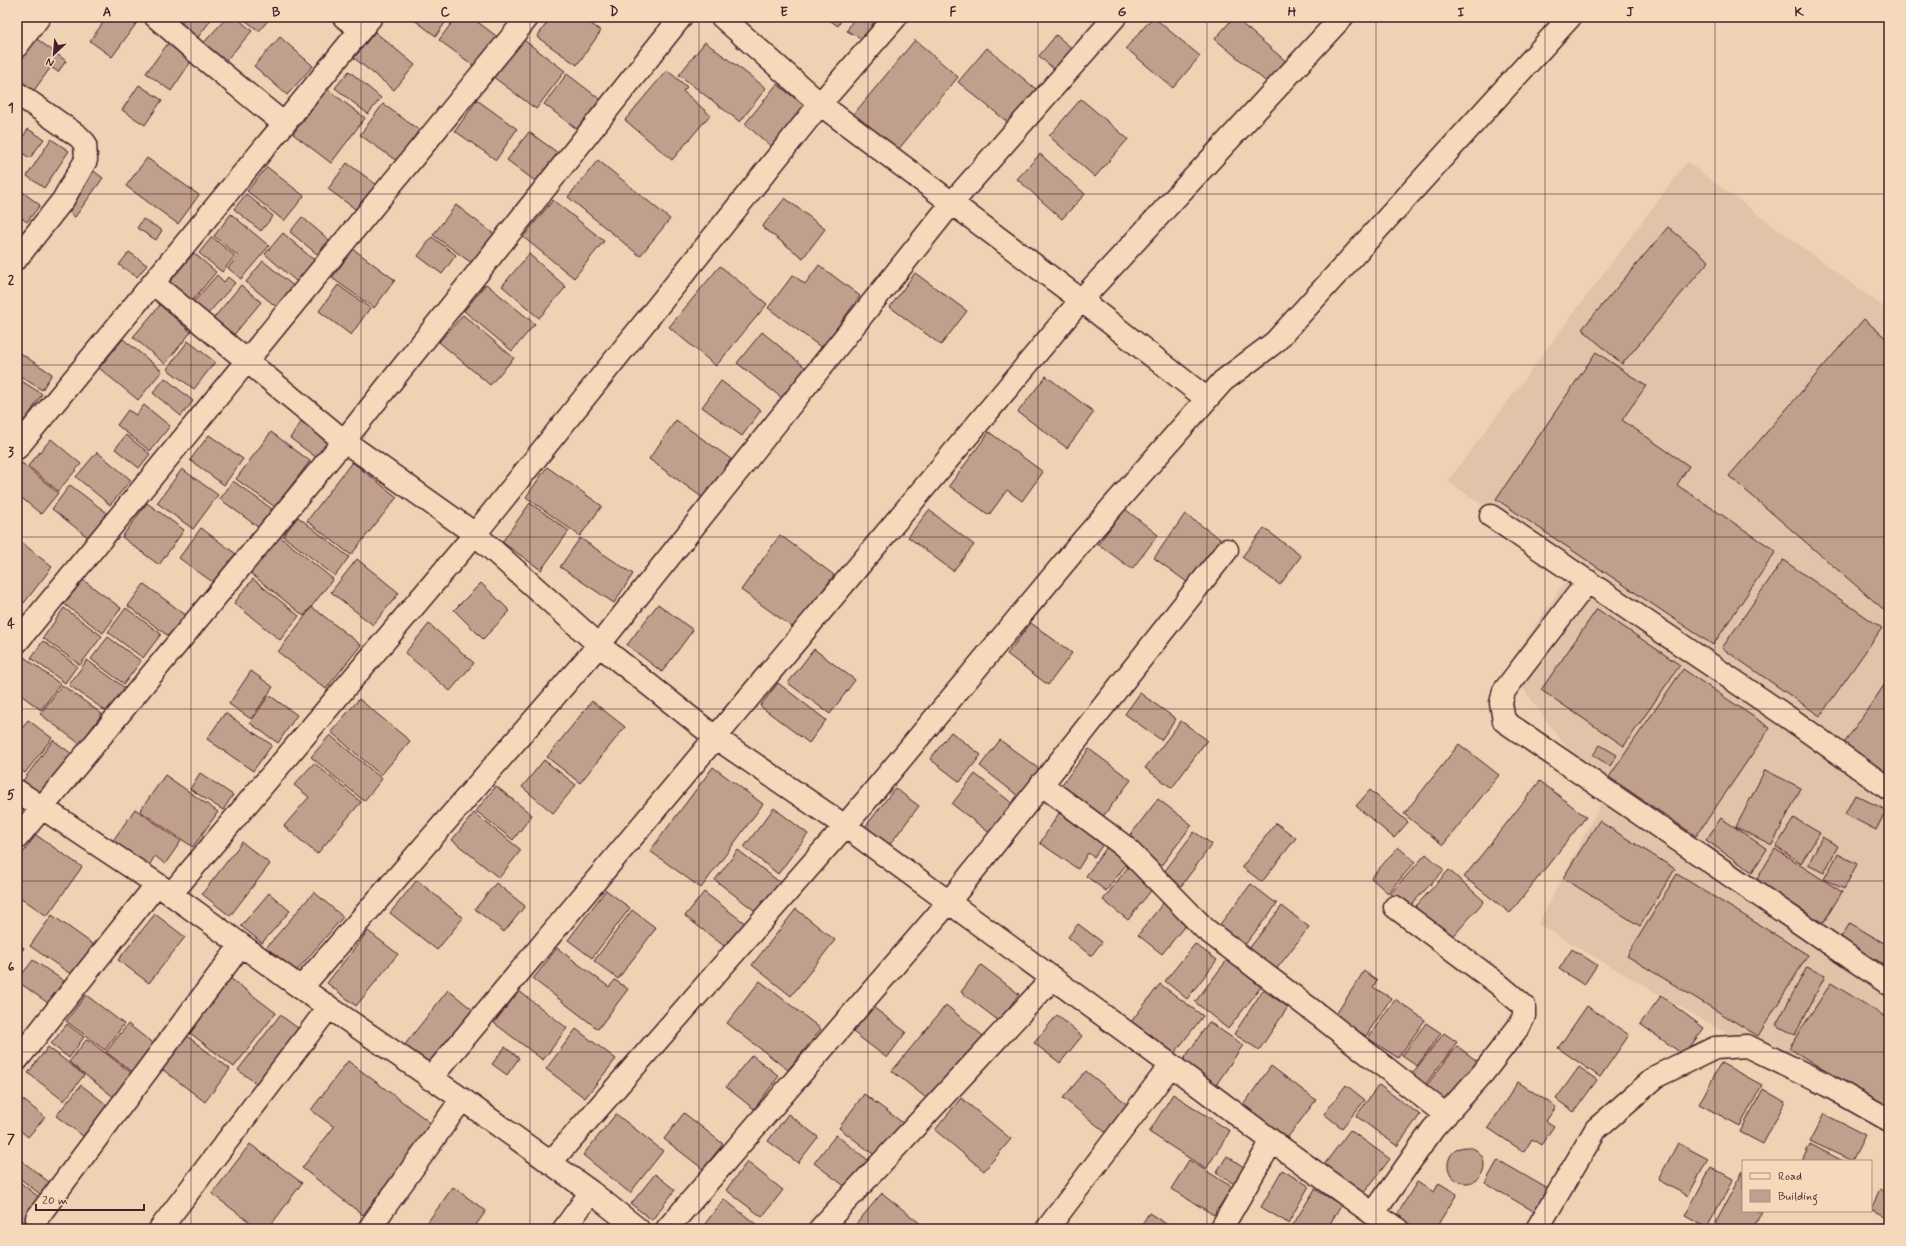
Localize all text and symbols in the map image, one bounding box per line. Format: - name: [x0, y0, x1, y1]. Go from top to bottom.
- text: A: [103, 4, 111, 21]
- text: B: [272, 4, 281, 21]
- text: C: [440, 4, 450, 21]
- text: D: [610, 4, 619, 21]
- text: E: [780, 4, 788, 21]
- text: F: [950, 4, 957, 21]
- text: G: [1118, 4, 1127, 21]
- text: H: [1288, 4, 1297, 21]
- text: I: [1458, 4, 1465, 21]
- text: J: [1626, 4, 1634, 21]
- text: K: [1794, 4, 1804, 21]
- north arrow: [34, 34, 74, 74]
- text: N: [44, 54, 56, 70]
- text: 1: [8, 100, 14, 117]
- text: 2: [8, 272, 15, 289]
- text: 3: [8, 444, 14, 461]
- text: 4: [7, 616, 15, 633]
- text: 5: [7, 787, 15, 804]
- text: 6: [8, 959, 15, 976]
- text: 7: [7, 1131, 15, 1148]
- legend: [1742, 1160, 1872, 1212]
- text: Road: [1778, 1169, 1802, 1185]
- scale bar: [36, 1186, 144, 1212]
- text: Building: [1778, 1189, 1818, 1206]
- text: 20 m: [42, 1193, 68, 1209]

